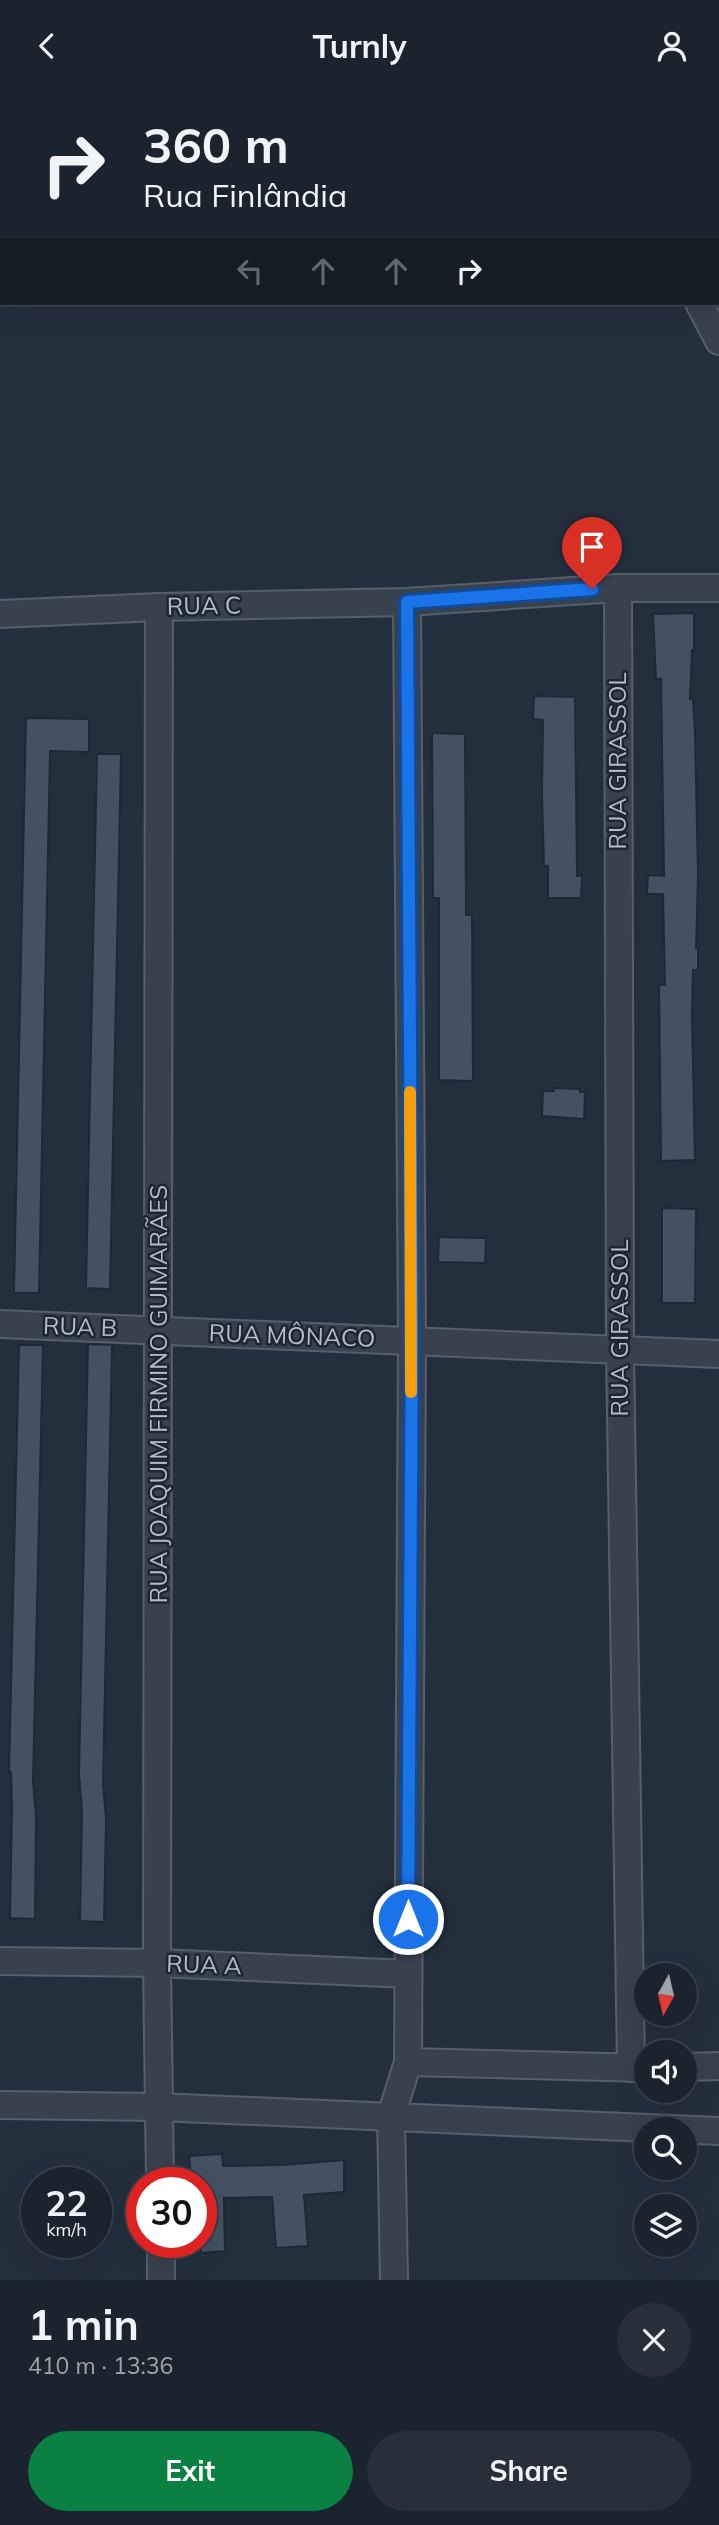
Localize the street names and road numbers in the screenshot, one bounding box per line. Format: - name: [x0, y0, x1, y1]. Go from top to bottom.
- street label: RUA C: [167, 589, 241, 621]
- street label: RUA GIRASSOL: [602, 672, 632, 850]
- street label: RUA JOAQUIM FIRMINO GUIMARÃES: [143, 1185, 173, 1603]
- street label: RUA GIRASSOL: [604, 1239, 634, 1417]
- street label: RUA B: [42, 1310, 118, 1342]
- street label: RUA MÔNACO: [208, 1317, 376, 1353]
- street label: RUA A: [166, 1948, 243, 1980]

